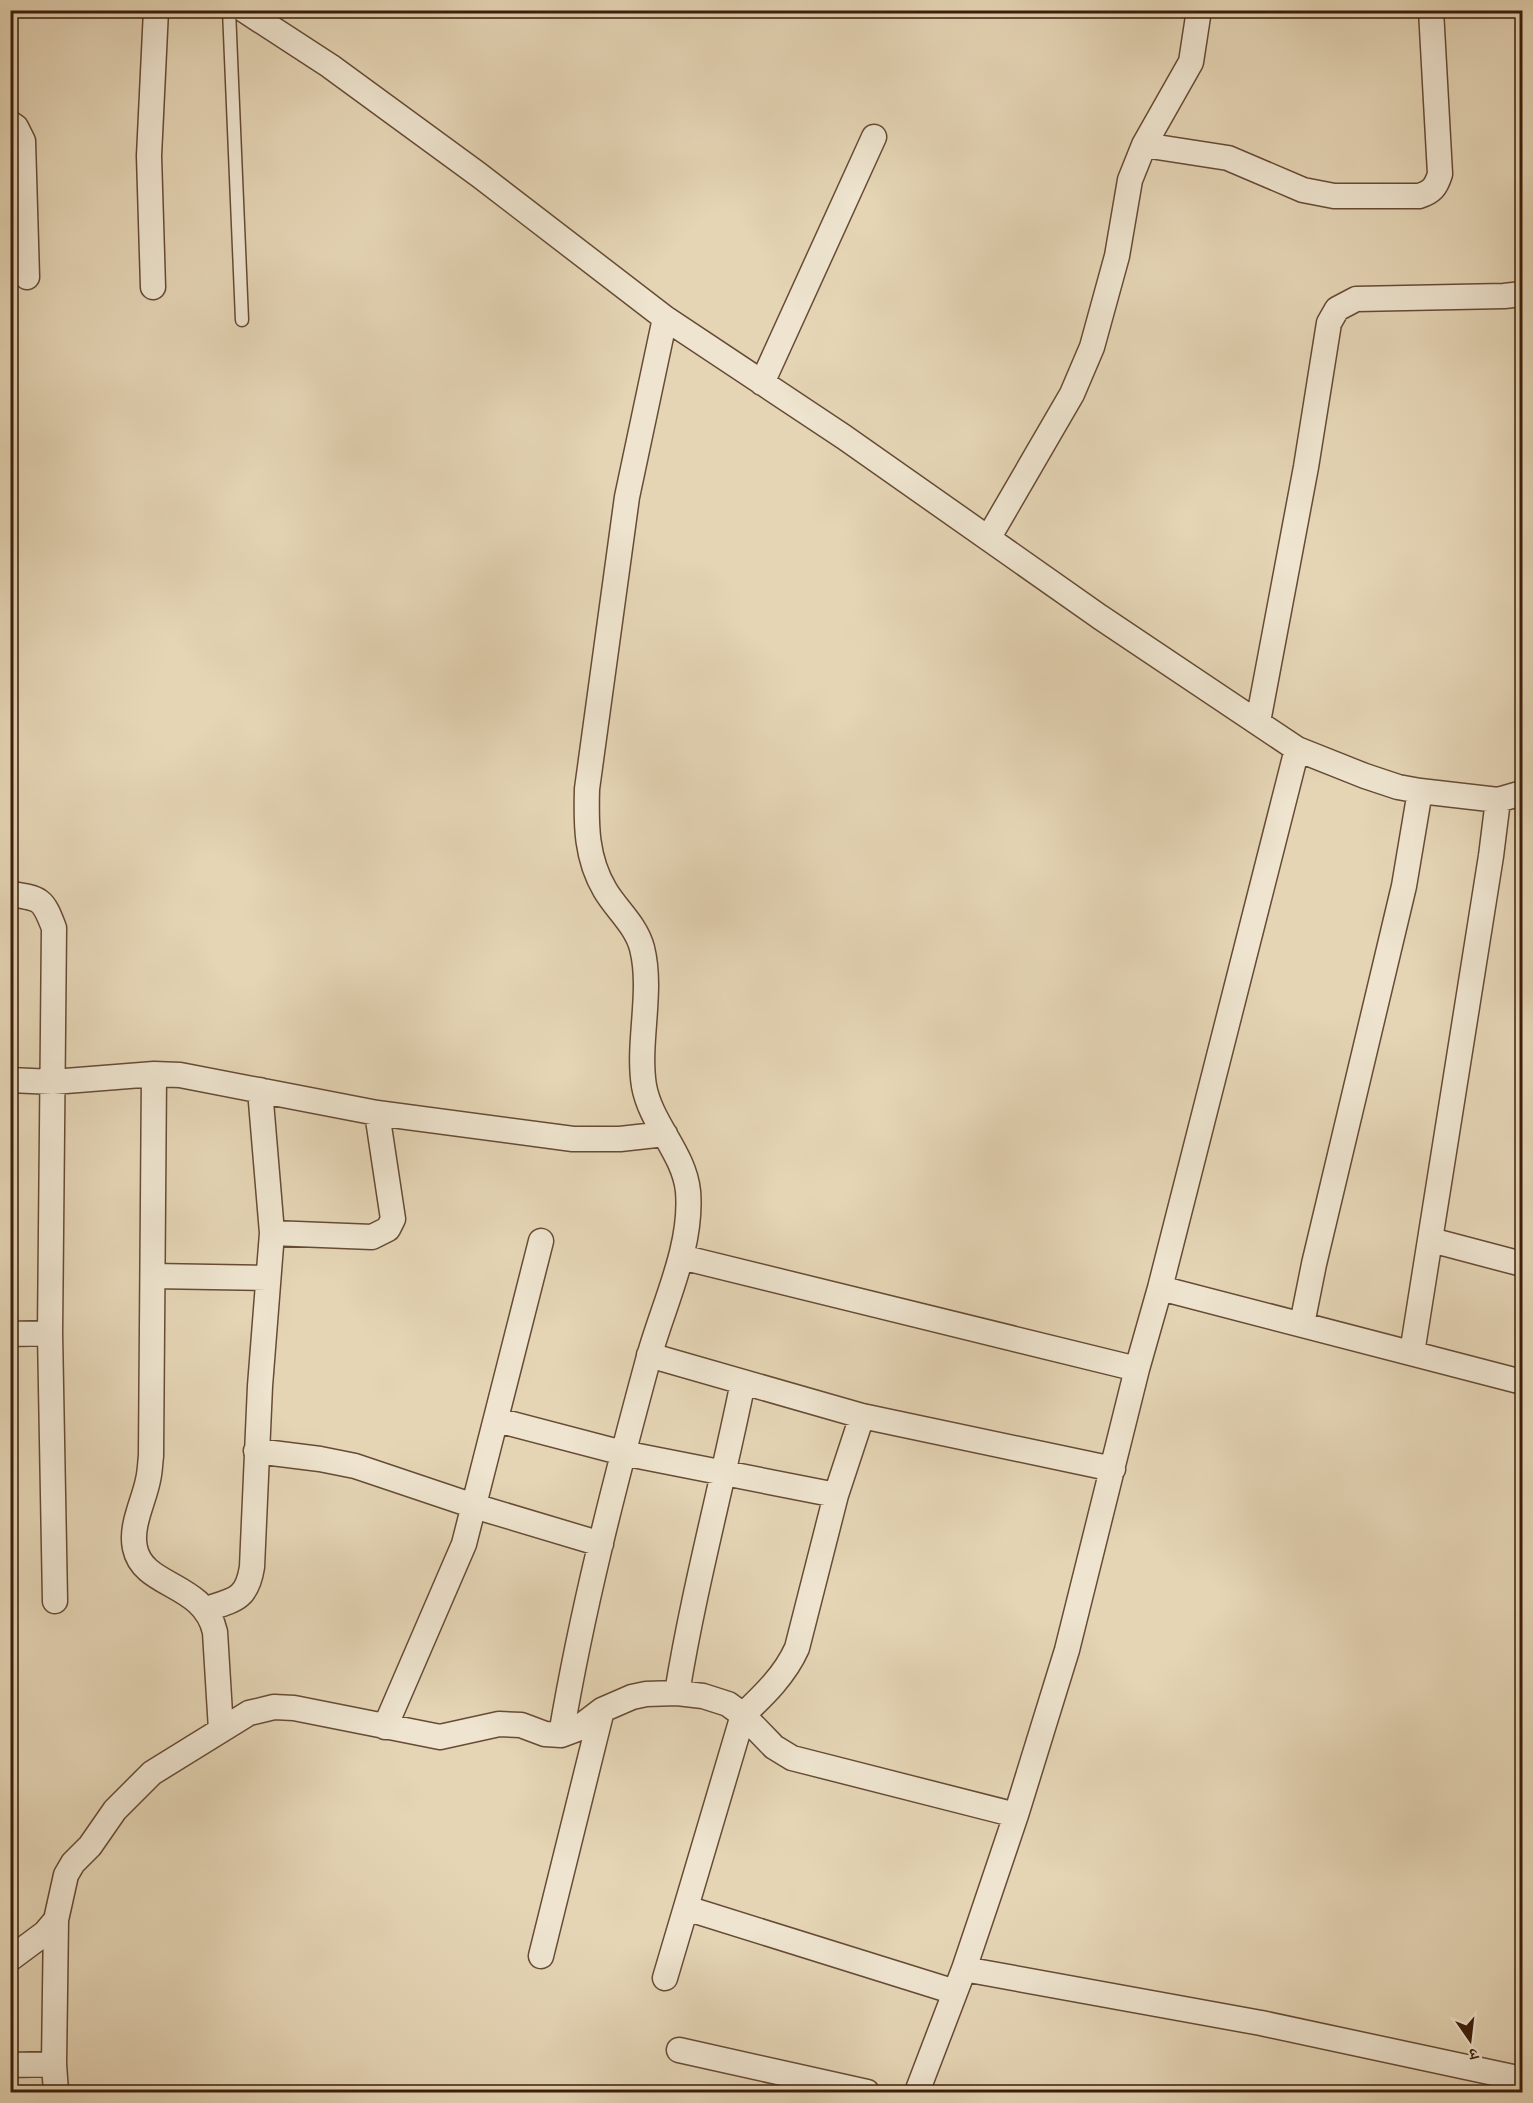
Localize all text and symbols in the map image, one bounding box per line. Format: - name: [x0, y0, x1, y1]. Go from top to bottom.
- north arrow: [1440, 2010, 1500, 2070]
- text: उ: [1465, 2042, 1481, 2066]

